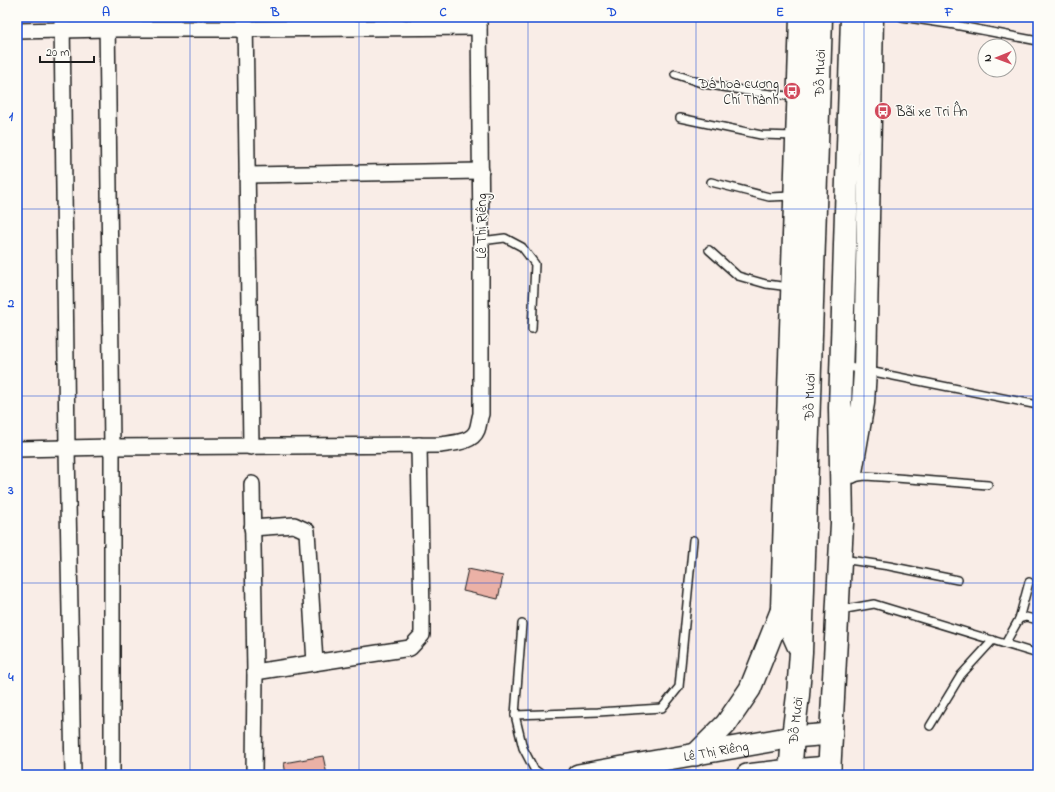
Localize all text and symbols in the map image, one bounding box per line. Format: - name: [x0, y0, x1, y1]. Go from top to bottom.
- text: A: [102, 3, 110, 22]
- text: B: [270, 3, 280, 22]
- text: C: [439, 3, 447, 22]
- text: D: [606, 3, 617, 22]
- text: E: [776, 3, 784, 22]
- text: F: [944, 3, 954, 22]
- scale bar: [40, 38, 94, 64]
- north arrow: [977, 38, 1017, 78]
- text: 20 m: [46, 44, 69, 62]
- street label: Đỗ Mười: [809, 49, 832, 98]
- text: N: [980, 54, 996, 62]
- place label: Đá hoa cương Chí Thành: [697, 74, 779, 111]
- bus stop icon: Đá hoa cương Chí Thành: [782, 81, 802, 101]
- bus stop icon: Bãi xe Tri Ân: [873, 101, 893, 121]
- place label: Bãi xe Tri Ân: [895, 101, 968, 123]
- text: 1: [9, 107, 14, 126]
- street label: Lê Thị Riêng: [472, 193, 494, 259]
- text: 2: [7, 294, 15, 313]
- street label: Đỗ Mười: [799, 373, 822, 422]
- text: 3: [7, 481, 14, 500]
- text: 4: [7, 668, 14, 687]
- street label: Đỗ Mười: [783, 696, 810, 746]
- street label: Lê Thị Riêng: [682, 736, 750, 768]

